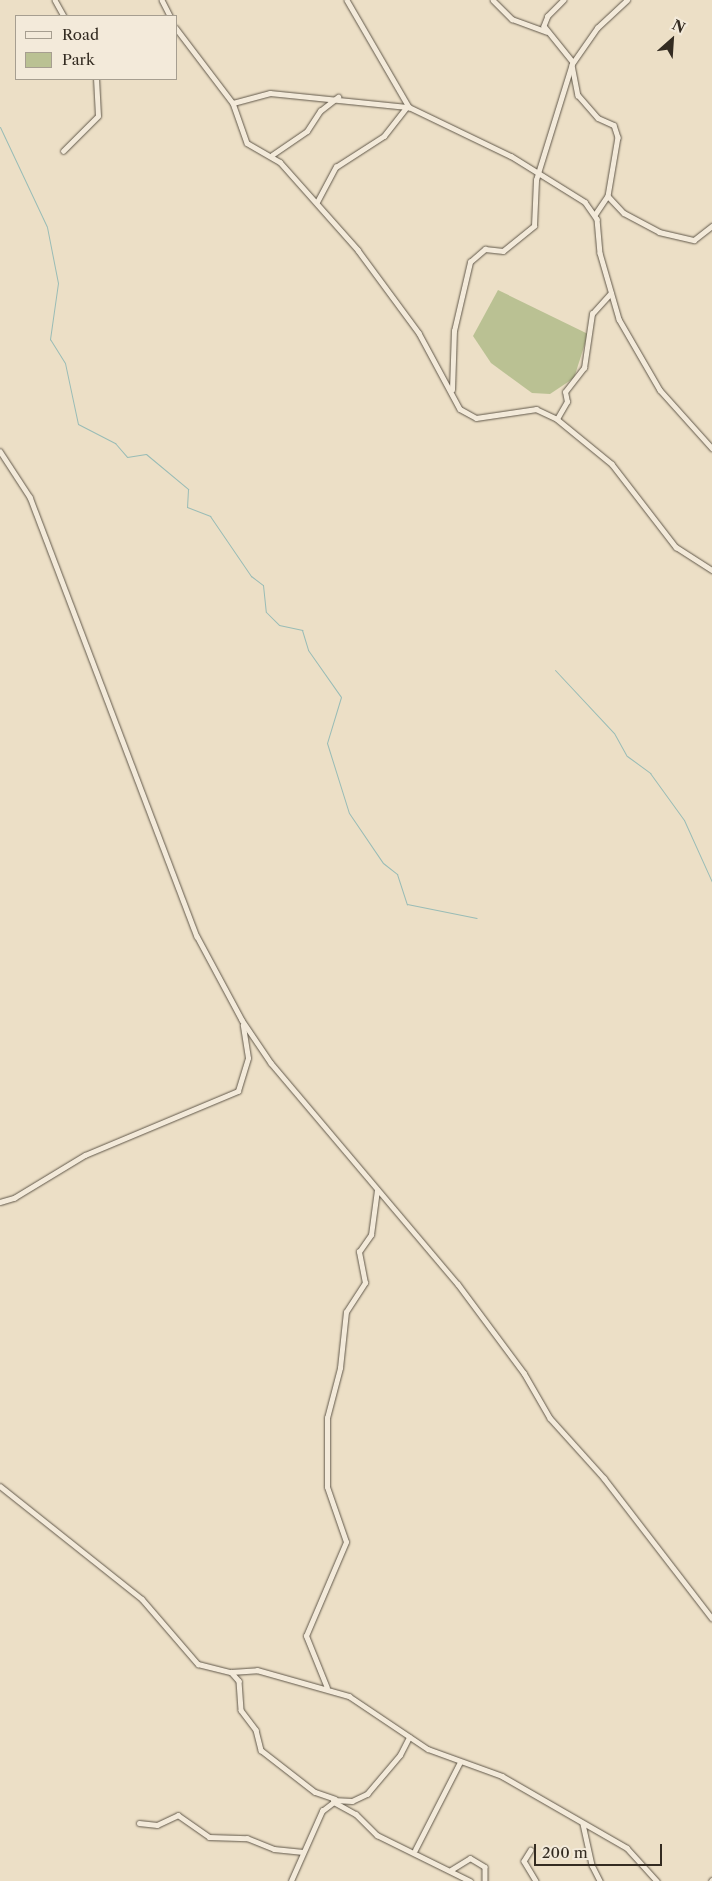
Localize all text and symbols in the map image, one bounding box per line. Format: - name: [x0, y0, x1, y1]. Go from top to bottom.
- legend: [15, 15, 178, 80]
- north arrow: [647, 15, 697, 65]
- text: N: [669, 16, 688, 37]
- text: Road: [62, 25, 99, 44]
- text: Park: [62, 50, 95, 69]
- scale bar: [537, 1834, 664, 1866]
- text: 200 m: [542, 1843, 588, 1862]

